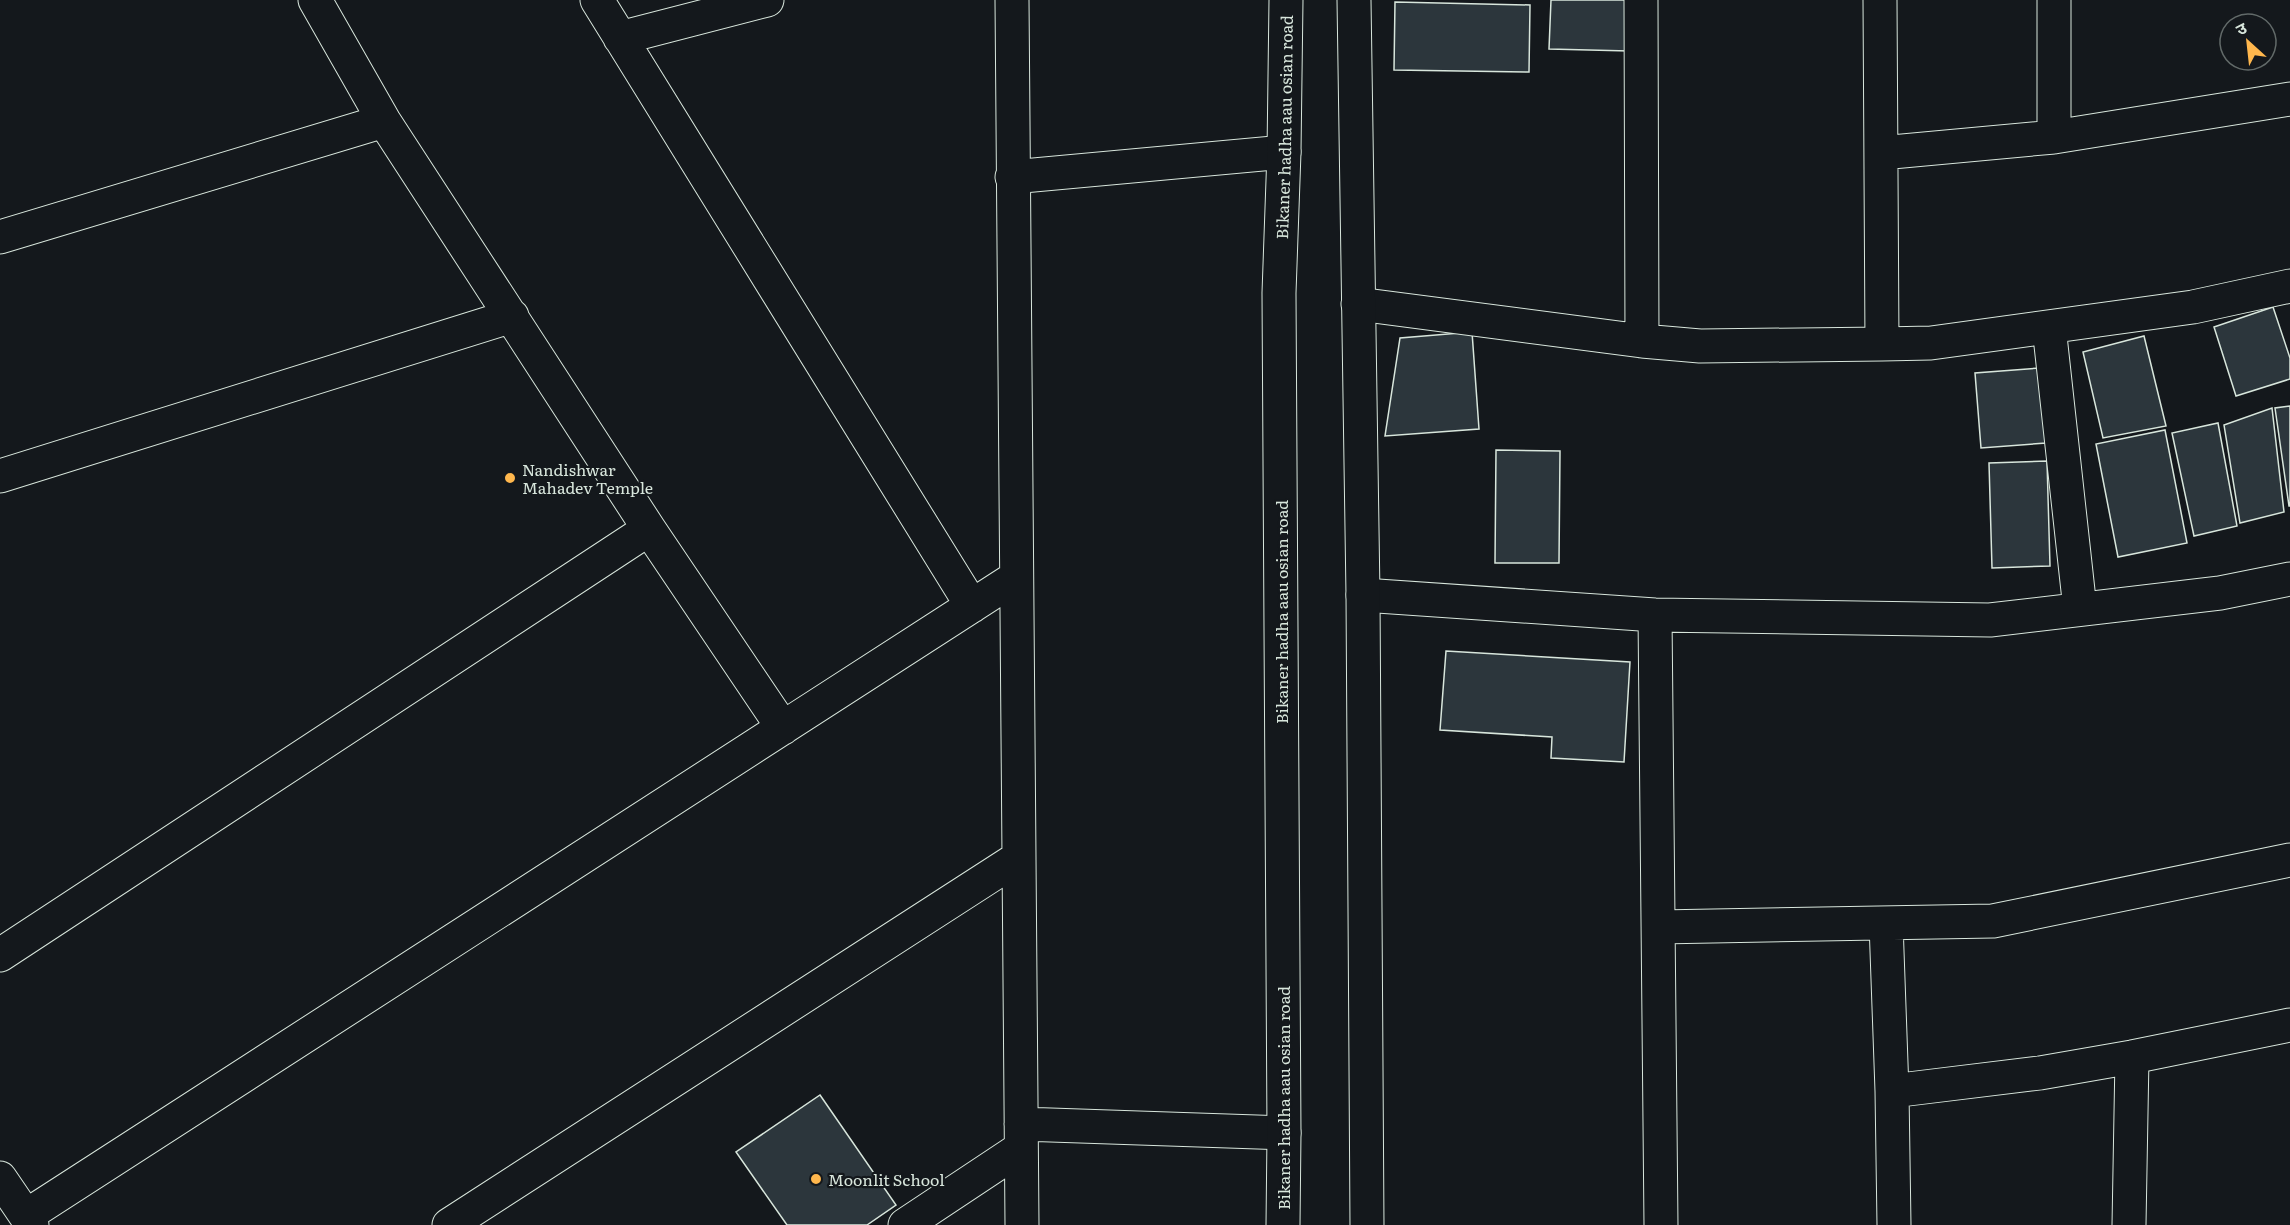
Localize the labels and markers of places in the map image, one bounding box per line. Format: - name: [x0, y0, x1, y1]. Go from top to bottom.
- place label: Nandishwar Mahadev Temple: [522, 457, 653, 499]
- marker: Nandishwar Mahadev Temple: [503, 471, 517, 485]
- place label: Moonlit School: [828, 1167, 945, 1191]
- marker: Moonlit School: [809, 1172, 823, 1186]

